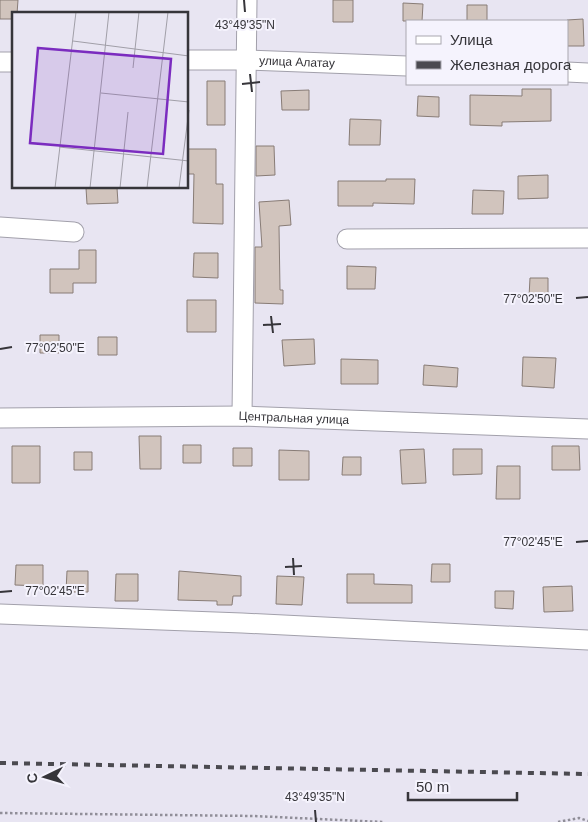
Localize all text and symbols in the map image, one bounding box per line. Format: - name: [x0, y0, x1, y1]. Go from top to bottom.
- inset map: [12, 12, 189, 189]
- text: 43°49'35"N: [215, 18, 275, 32]
- legend: [406, 20, 568, 85]
- text: Улица: [450, 31, 493, 48]
- street label: улица Алатау: [259, 53, 335, 70]
- text: Железная дорога: [450, 56, 572, 73]
- text: 77°02'50"E: [503, 292, 563, 306]
- text: 77°02'50"E: [25, 341, 85, 355]
- street label: Центральная улица: [238, 409, 350, 427]
- text: 77°02'45"E: [503, 535, 563, 549]
- text: 77°02'45"E: [25, 584, 85, 598]
- north arrow: [20, 752, 70, 802]
- scale bar: [408, 770, 517, 802]
- text: С: [24, 772, 40, 784]
- text: 50 m: [416, 778, 449, 795]
- text: 43°49'35"N: [285, 790, 345, 804]

